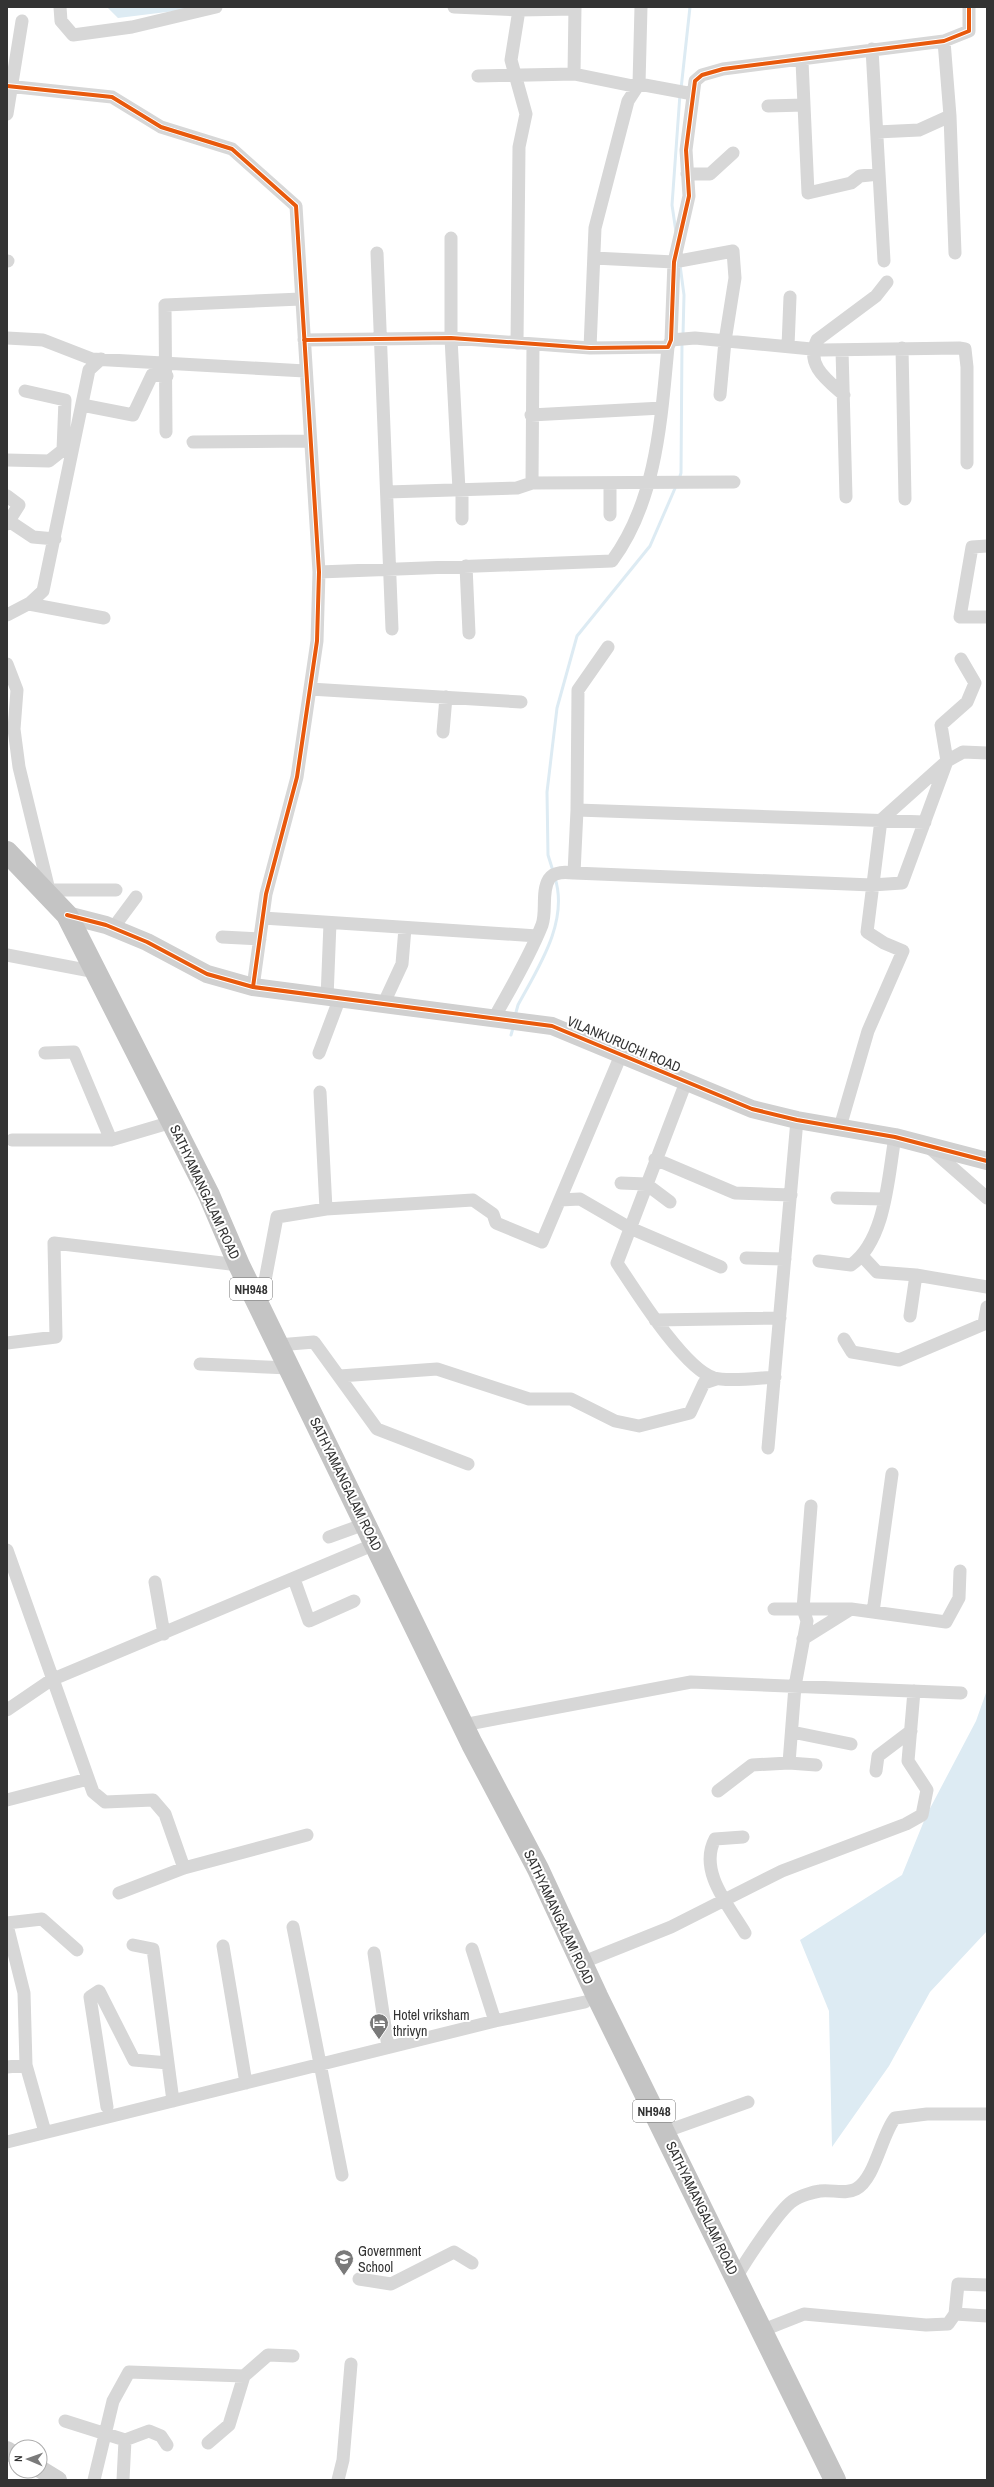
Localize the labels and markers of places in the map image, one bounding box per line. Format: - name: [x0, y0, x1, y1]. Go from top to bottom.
- place label: Hotel vriksham thrivyn: [393, 2006, 470, 2040]
- hotel icon: Hotel vriksham thrivyn: [368, 2012, 390, 2040]
- place label: Government School: [358, 2242, 421, 2276]
- school or university icon: Government School: [333, 2248, 355, 2276]

